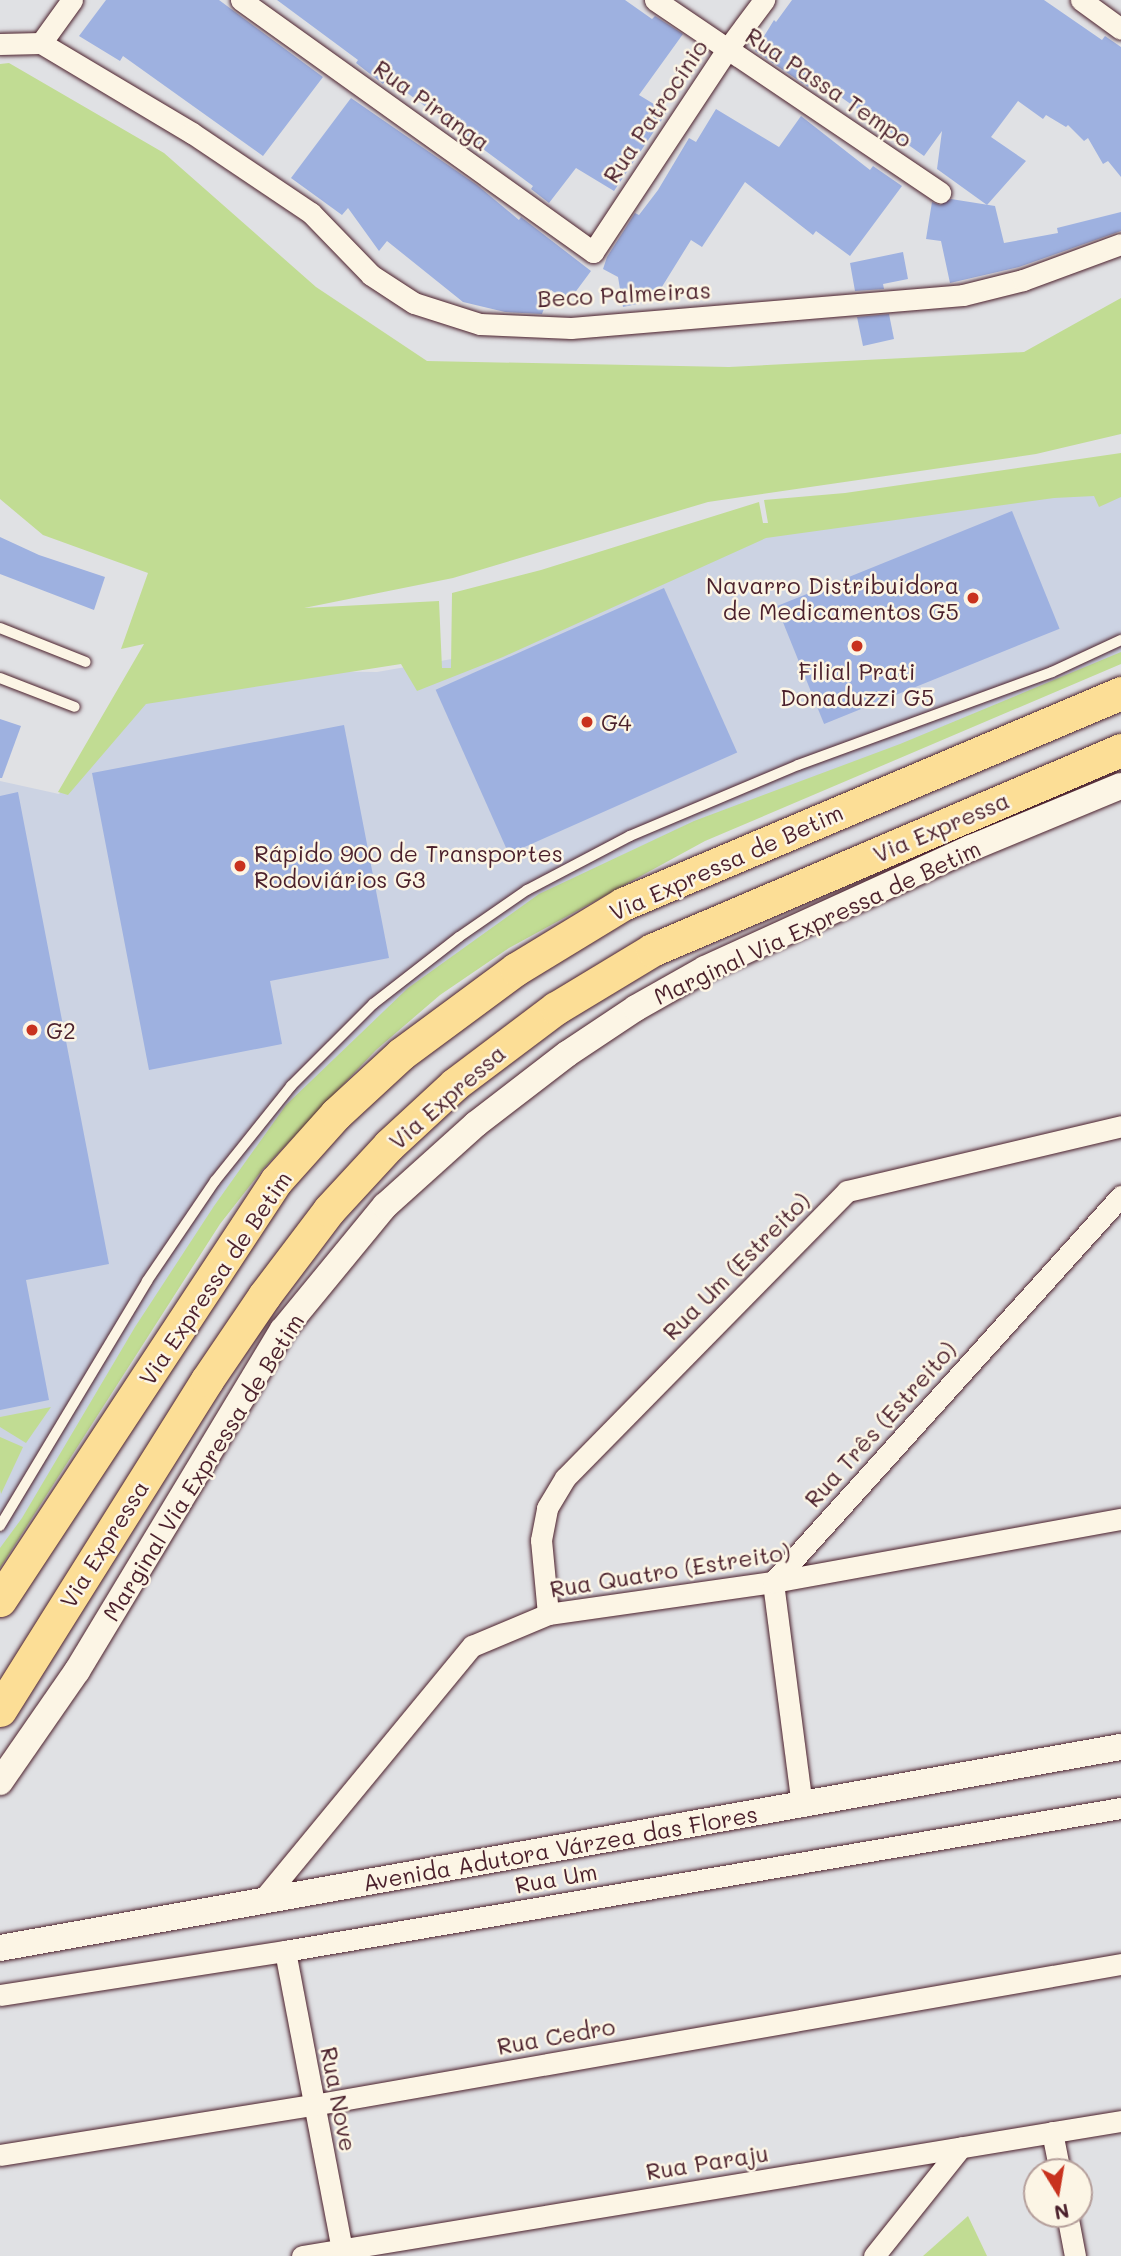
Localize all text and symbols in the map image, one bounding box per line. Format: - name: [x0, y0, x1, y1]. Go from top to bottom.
- street label: Rua Passa Tempo: [741, 21, 917, 153]
- street label: Rua Patrocínio: [597, 34, 713, 188]
- street label: Rua Piranga: [369, 54, 495, 156]
- street label: Beco Palmeiras: [536, 276, 712, 312]
- place label: Navarro Distribuidora de Medicamentos G5: [706, 571, 959, 625]
- marker: Navarro Distribuidora de Medicamentos G5: [965, 590, 981, 606]
- marker: Filial Prati Donaduzzi G5: [849, 638, 865, 654]
- place label: Filial Prati Donaduzzi G5: [780, 657, 934, 711]
- place label: G4: [601, 708, 632, 736]
- marker: G4: [579, 714, 595, 730]
- street label: Via Expressa: [869, 786, 1013, 868]
- street label: Via Expressa de Betim: [605, 798, 847, 926]
- street label: Marginal Via Expressa de Betim: [649, 834, 985, 1010]
- place label: Rápido 900 de Transportes Rodoviários G3: [254, 839, 563, 893]
- marker: Rápido 900 de Transportes Rodoviários G3: [232, 858, 248, 874]
- place label: G2: [46, 1016, 76, 1044]
- marker: G2: [24, 1022, 40, 1038]
- street label: Via Expressa: [383, 1039, 511, 1155]
- street label: Via Expressa de Betim: [133, 1166, 297, 1390]
- street label: Rua Um (Estreito): [657, 1187, 815, 1345]
- street label: Marginal Via Expressa de Betim: [97, 1308, 309, 1626]
- street label: Rua Três (Estreito): [798, 1336, 962, 1512]
- street label: Via Expressa: [54, 1475, 154, 1613]
- street label: Rua Quatro (Estreito): [548, 1537, 792, 1603]
- street label: Avenida Adutora Várzea das Flores: [360, 1800, 760, 1896]
- street label: Rua Um: [513, 1857, 599, 1899]
- street label: Rua Cedro: [495, 2012, 617, 2060]
- street label: Rua Nove: [315, 2044, 363, 2154]
- street label: Rua Paraju: [644, 2139, 770, 2185]
- north arrow: [1023, 2158, 1093, 2228]
- text: N: [1052, 2198, 1071, 2226]

